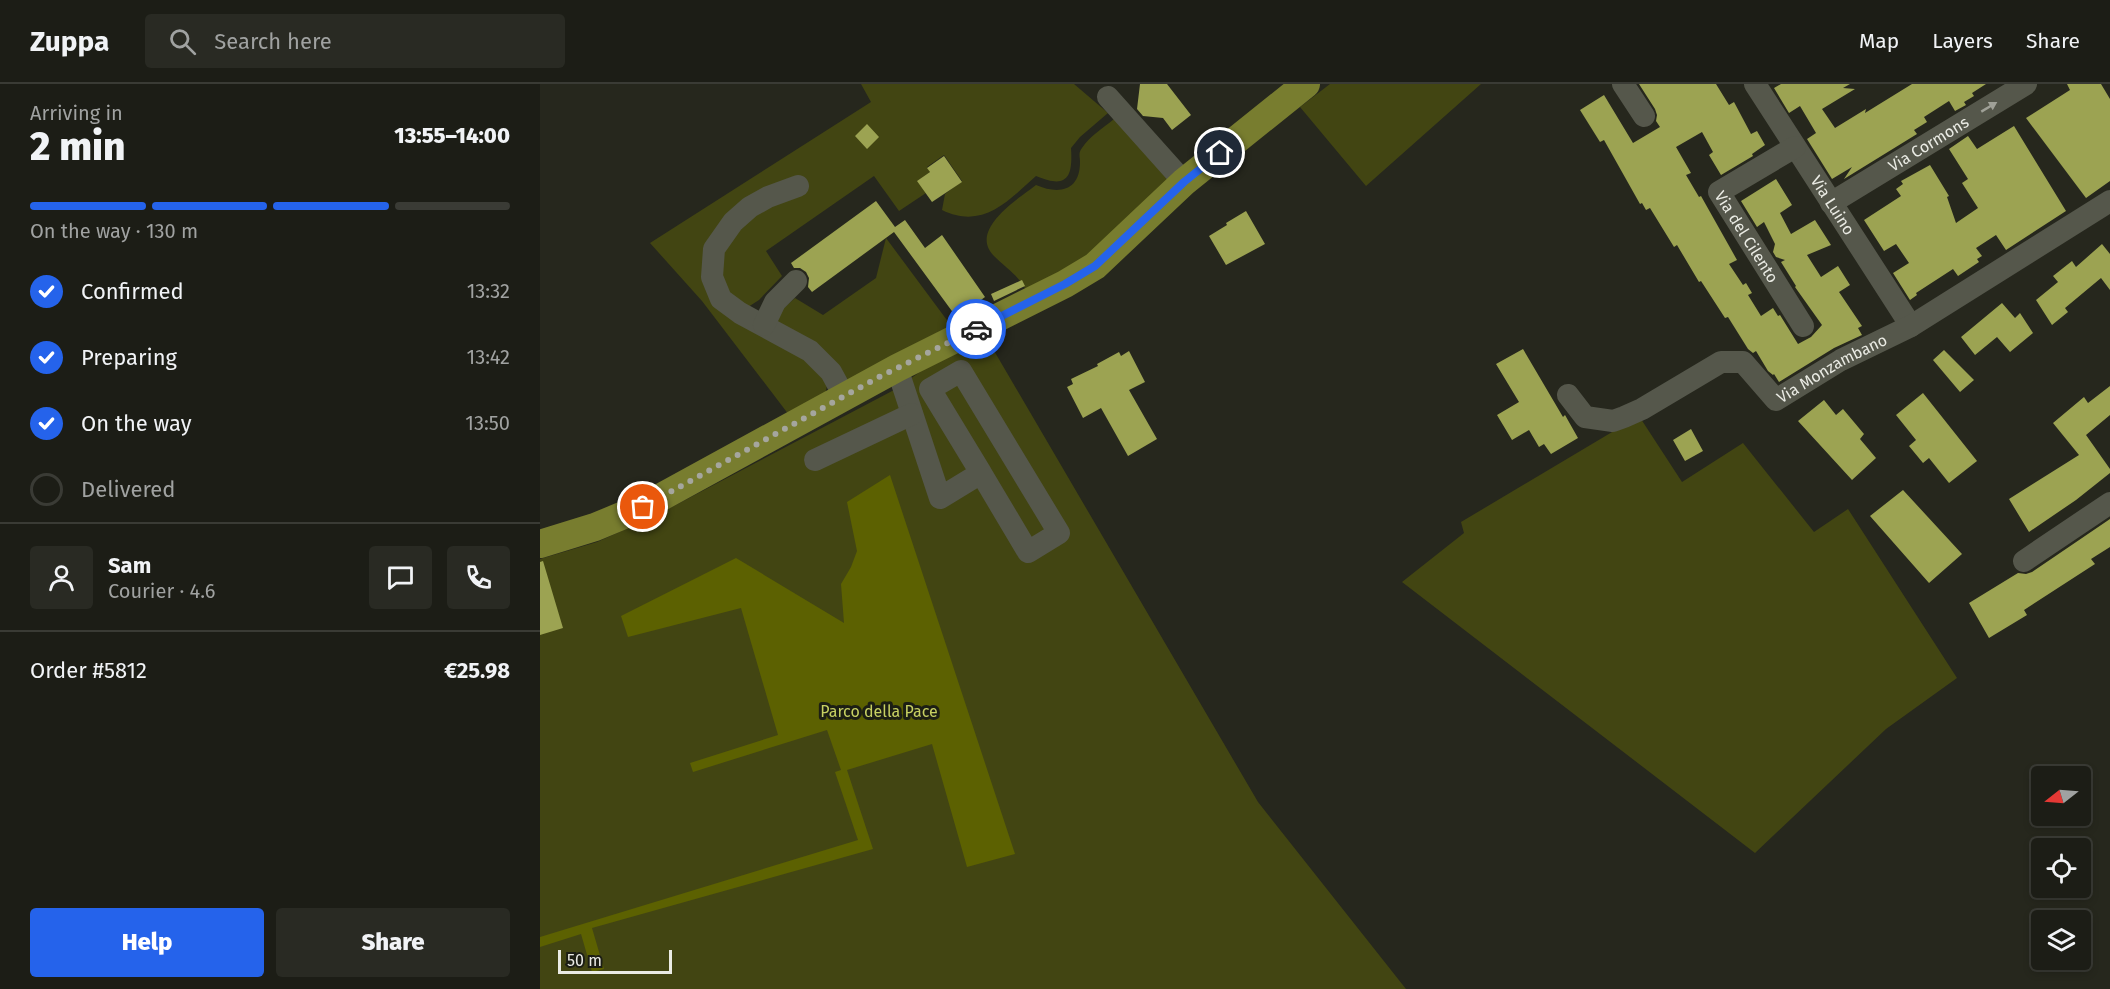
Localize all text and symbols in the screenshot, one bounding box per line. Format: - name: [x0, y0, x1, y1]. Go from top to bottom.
- search box: [145, 14, 565, 68]
- text: Zuppa: [30, 25, 109, 58]
- icon: search: [166, 25, 199, 58]
- text: Search here: [214, 28, 332, 55]
- text: Map: [1859, 28, 1899, 54]
- text: Layers: [1932, 28, 1993, 54]
- text: Share: [2026, 28, 2080, 54]
- text: Arriving in: [30, 101, 123, 125]
- one-way arrow: [1981, 101, 1997, 112]
- street label: Via Cormons: [1885, 112, 1972, 175]
- text: 13:55–14:00: [394, 122, 510, 149]
- text: 2 min: [30, 124, 126, 170]
- pin: [1194, 127, 1245, 178]
- icon: home: [1203, 136, 1236, 169]
- street label: Via Luino: [1807, 172, 1859, 238]
- street label: Via del Cilento: [1711, 187, 1783, 286]
- text: On the way · 130 m: [30, 219, 198, 243]
- icon: check: [30, 275, 63, 308]
- text: Confirmed: [81, 278, 184, 305]
- text: 13:32: [467, 279, 510, 303]
- courier: [946, 299, 1006, 359]
- icon: car: [960, 313, 993, 346]
- street label: Via Monzambano: [1773, 330, 1890, 407]
- icon: check: [30, 341, 63, 374]
- text: Preparing: [81, 344, 177, 371]
- text: 13:42: [467, 345, 510, 369]
- icon: check: [30, 407, 63, 440]
- text: On the way: [81, 410, 192, 437]
- text: 13:50: [465, 411, 510, 435]
- text: Delivered: [81, 476, 176, 503]
- pin: [617, 481, 668, 532]
- icon: bag: [626, 490, 659, 523]
- button: person: [30, 546, 93, 609]
- button: chat: [369, 546, 432, 609]
- button: phone: [447, 546, 510, 609]
- text: Sam: [108, 552, 151, 579]
- text: Courier · 4.6: [108, 579, 215, 603]
- text: Order #5812: [30, 657, 147, 684]
- text: €25.98: [444, 657, 510, 684]
- park label: Parco della Pace: [820, 702, 938, 721]
- north arrow: [2031, 766, 2091, 826]
- map controls: [2031, 766, 2091, 970]
- button: locate: [2031, 838, 2091, 898]
- button: Help: [30, 908, 264, 977]
- button: Share: [276, 908, 510, 977]
- button: layers: [2031, 910, 2091, 970]
- scale bar: [558, 947, 672, 974]
- text: 50 m: [567, 951, 602, 970]

